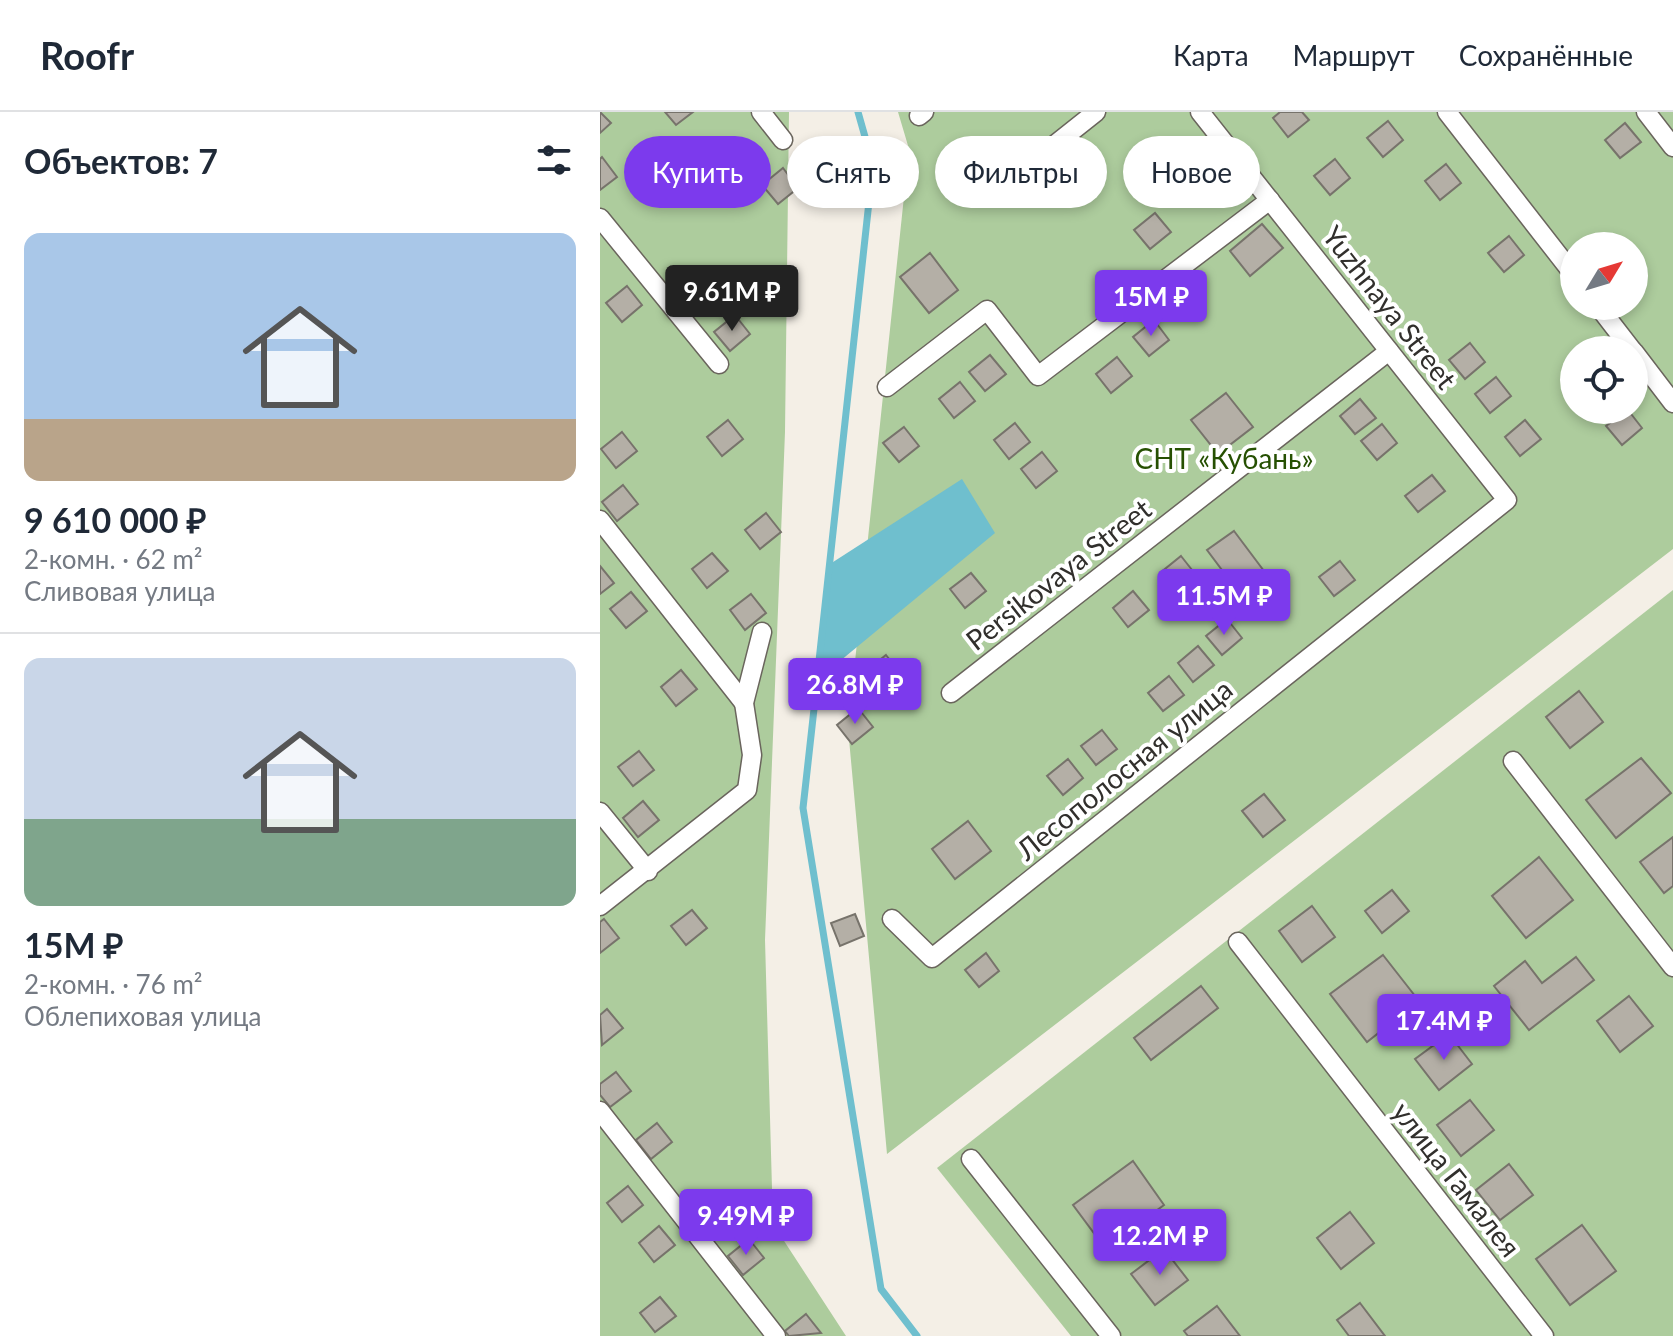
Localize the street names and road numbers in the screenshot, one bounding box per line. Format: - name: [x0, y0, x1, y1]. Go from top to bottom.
- street label: Yuzhnaya Street: [1316, 219, 1464, 395]
- street label: Persikovaya Street: [959, 491, 1157, 657]
- street label: Лесополосная улица: [1009, 672, 1239, 867]
- street label: улица Гамалея: [1386, 1095, 1528, 1263]

